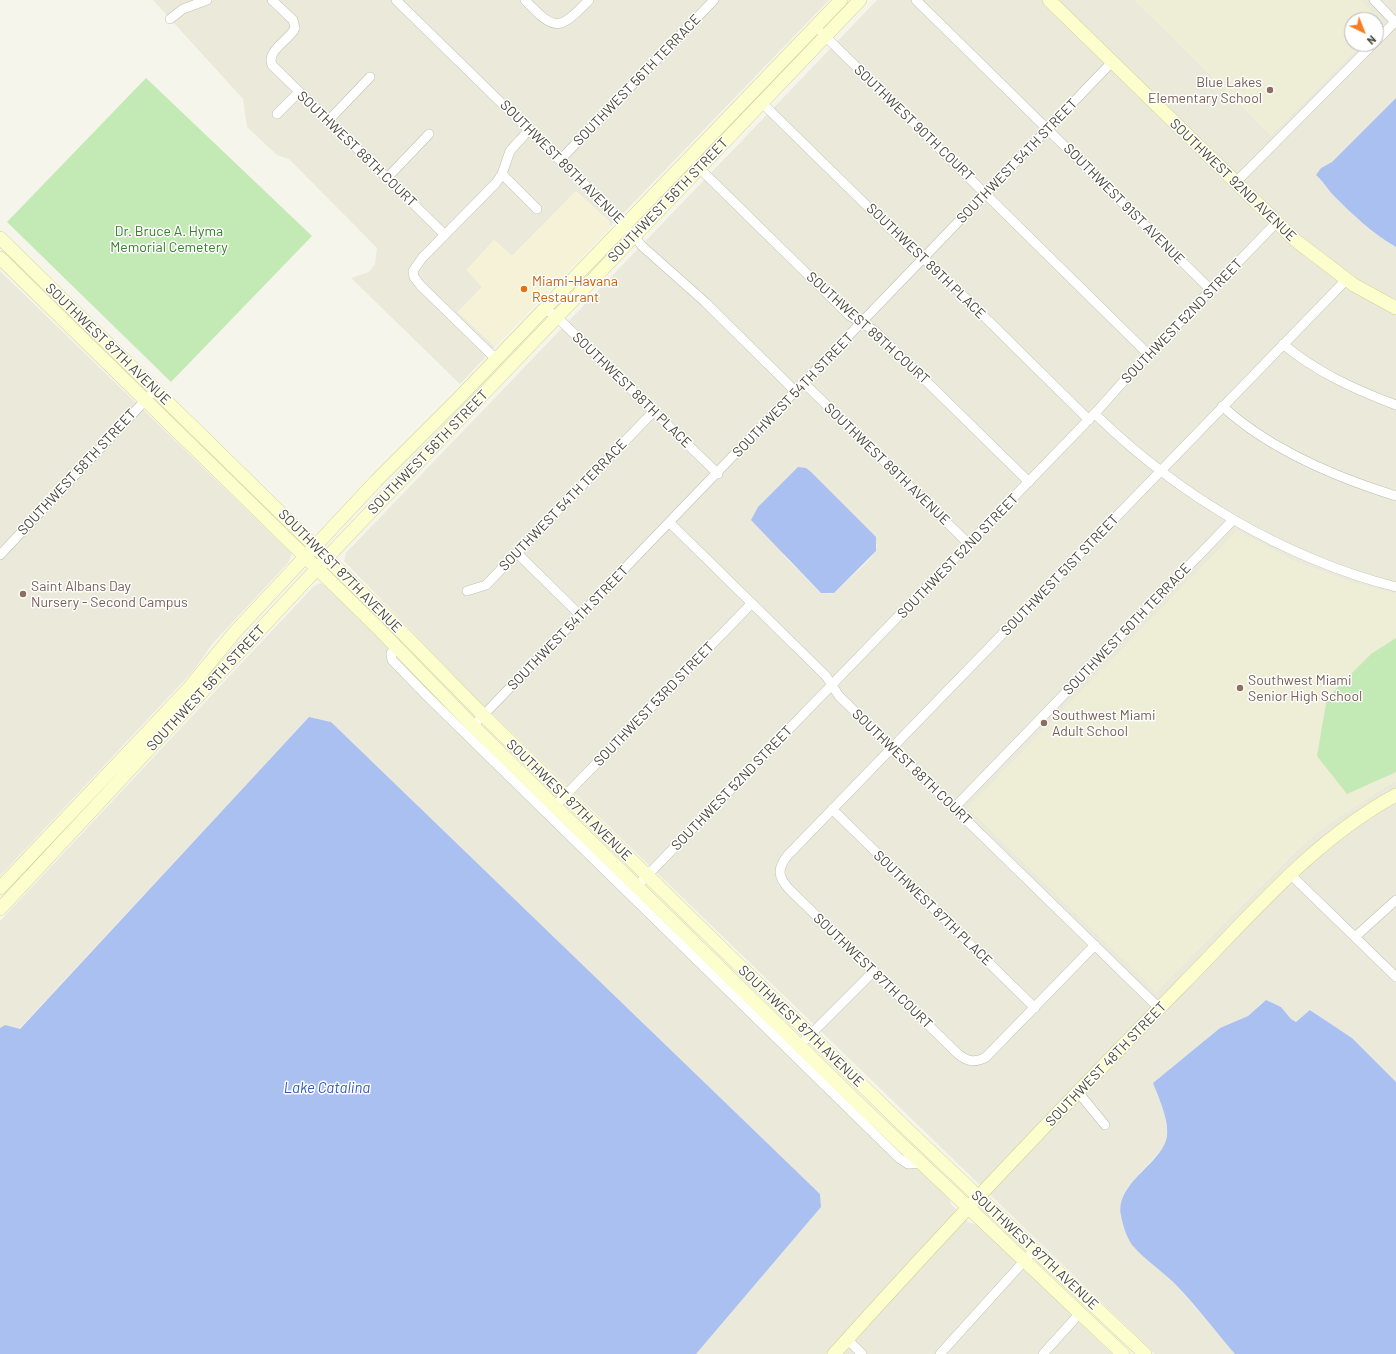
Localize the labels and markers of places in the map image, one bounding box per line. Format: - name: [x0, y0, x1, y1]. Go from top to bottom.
- place label: Blue Lakes Elementary School: [1148, 74, 1262, 106]
- marker: Blue Lakes Elementary School: [1265, 85, 1275, 95]
- place label: Miami-Havana Restaurant: [532, 273, 618, 306]
- marker: Miami-Havana Restaurant: [519, 284, 529, 294]
- place label: Saint Albans Day Nursery - Second Campus: [31, 578, 188, 610]
- marker: Saint Albans Day Nursery - Second Campus: [18, 589, 28, 599]
- place label: Southwest Miami Senior High School: [1248, 672, 1362, 704]
- marker: Southwest Miami Senior High School: [1235, 683, 1245, 693]
- place label: Southwest Miami Adult School: [1052, 707, 1156, 740]
- marker: Southwest Miami Adult School: [1039, 718, 1049, 728]

